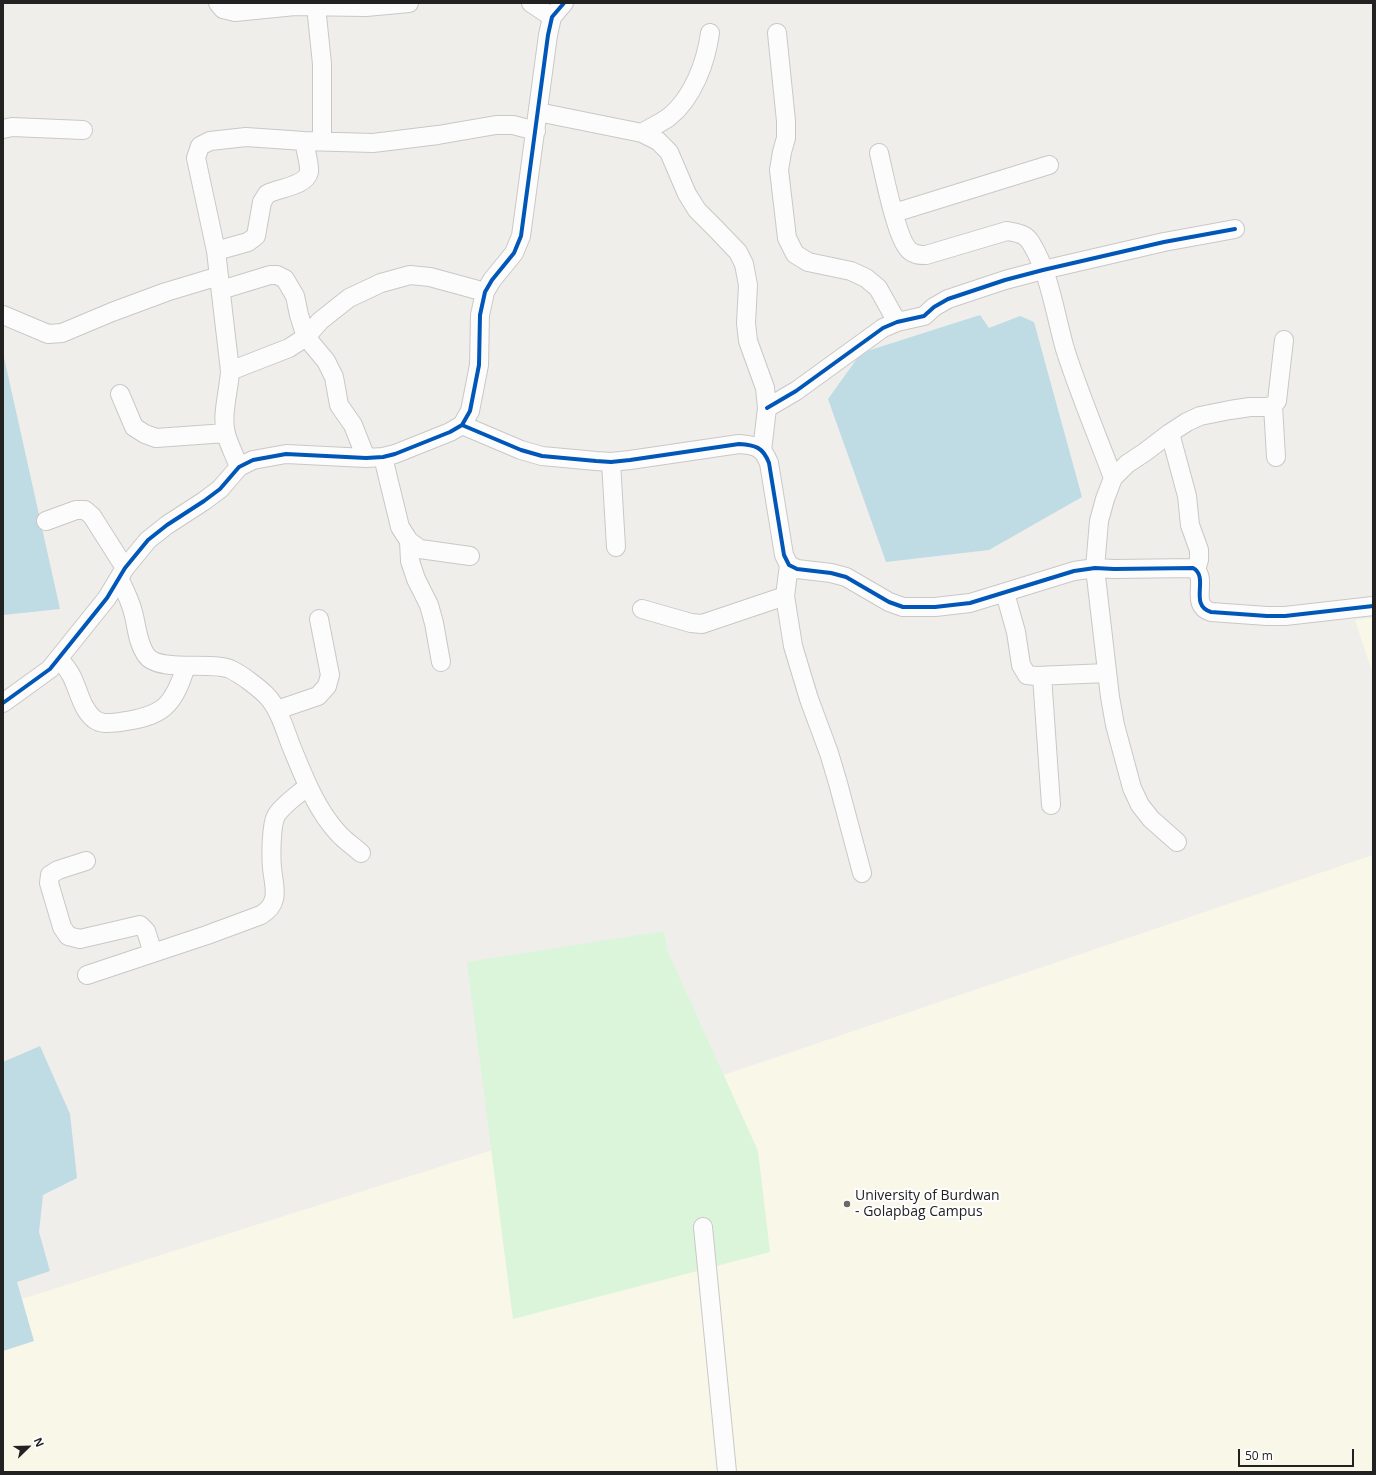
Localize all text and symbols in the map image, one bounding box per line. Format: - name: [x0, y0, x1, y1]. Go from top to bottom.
- place label: University of Burdwan - Golapbag Campus: [855, 1188, 1000, 1220]
- marker: University of Burdwan - Golapbag Campus: [842, 1199, 852, 1209]
- north arrow: [8, 1427, 48, 1467]
- text: N: [31, 1435, 48, 1449]
- scale bar: [1240, 1441, 1356, 1467]
- text: 50 m: [1245, 1447, 1273, 1464]

